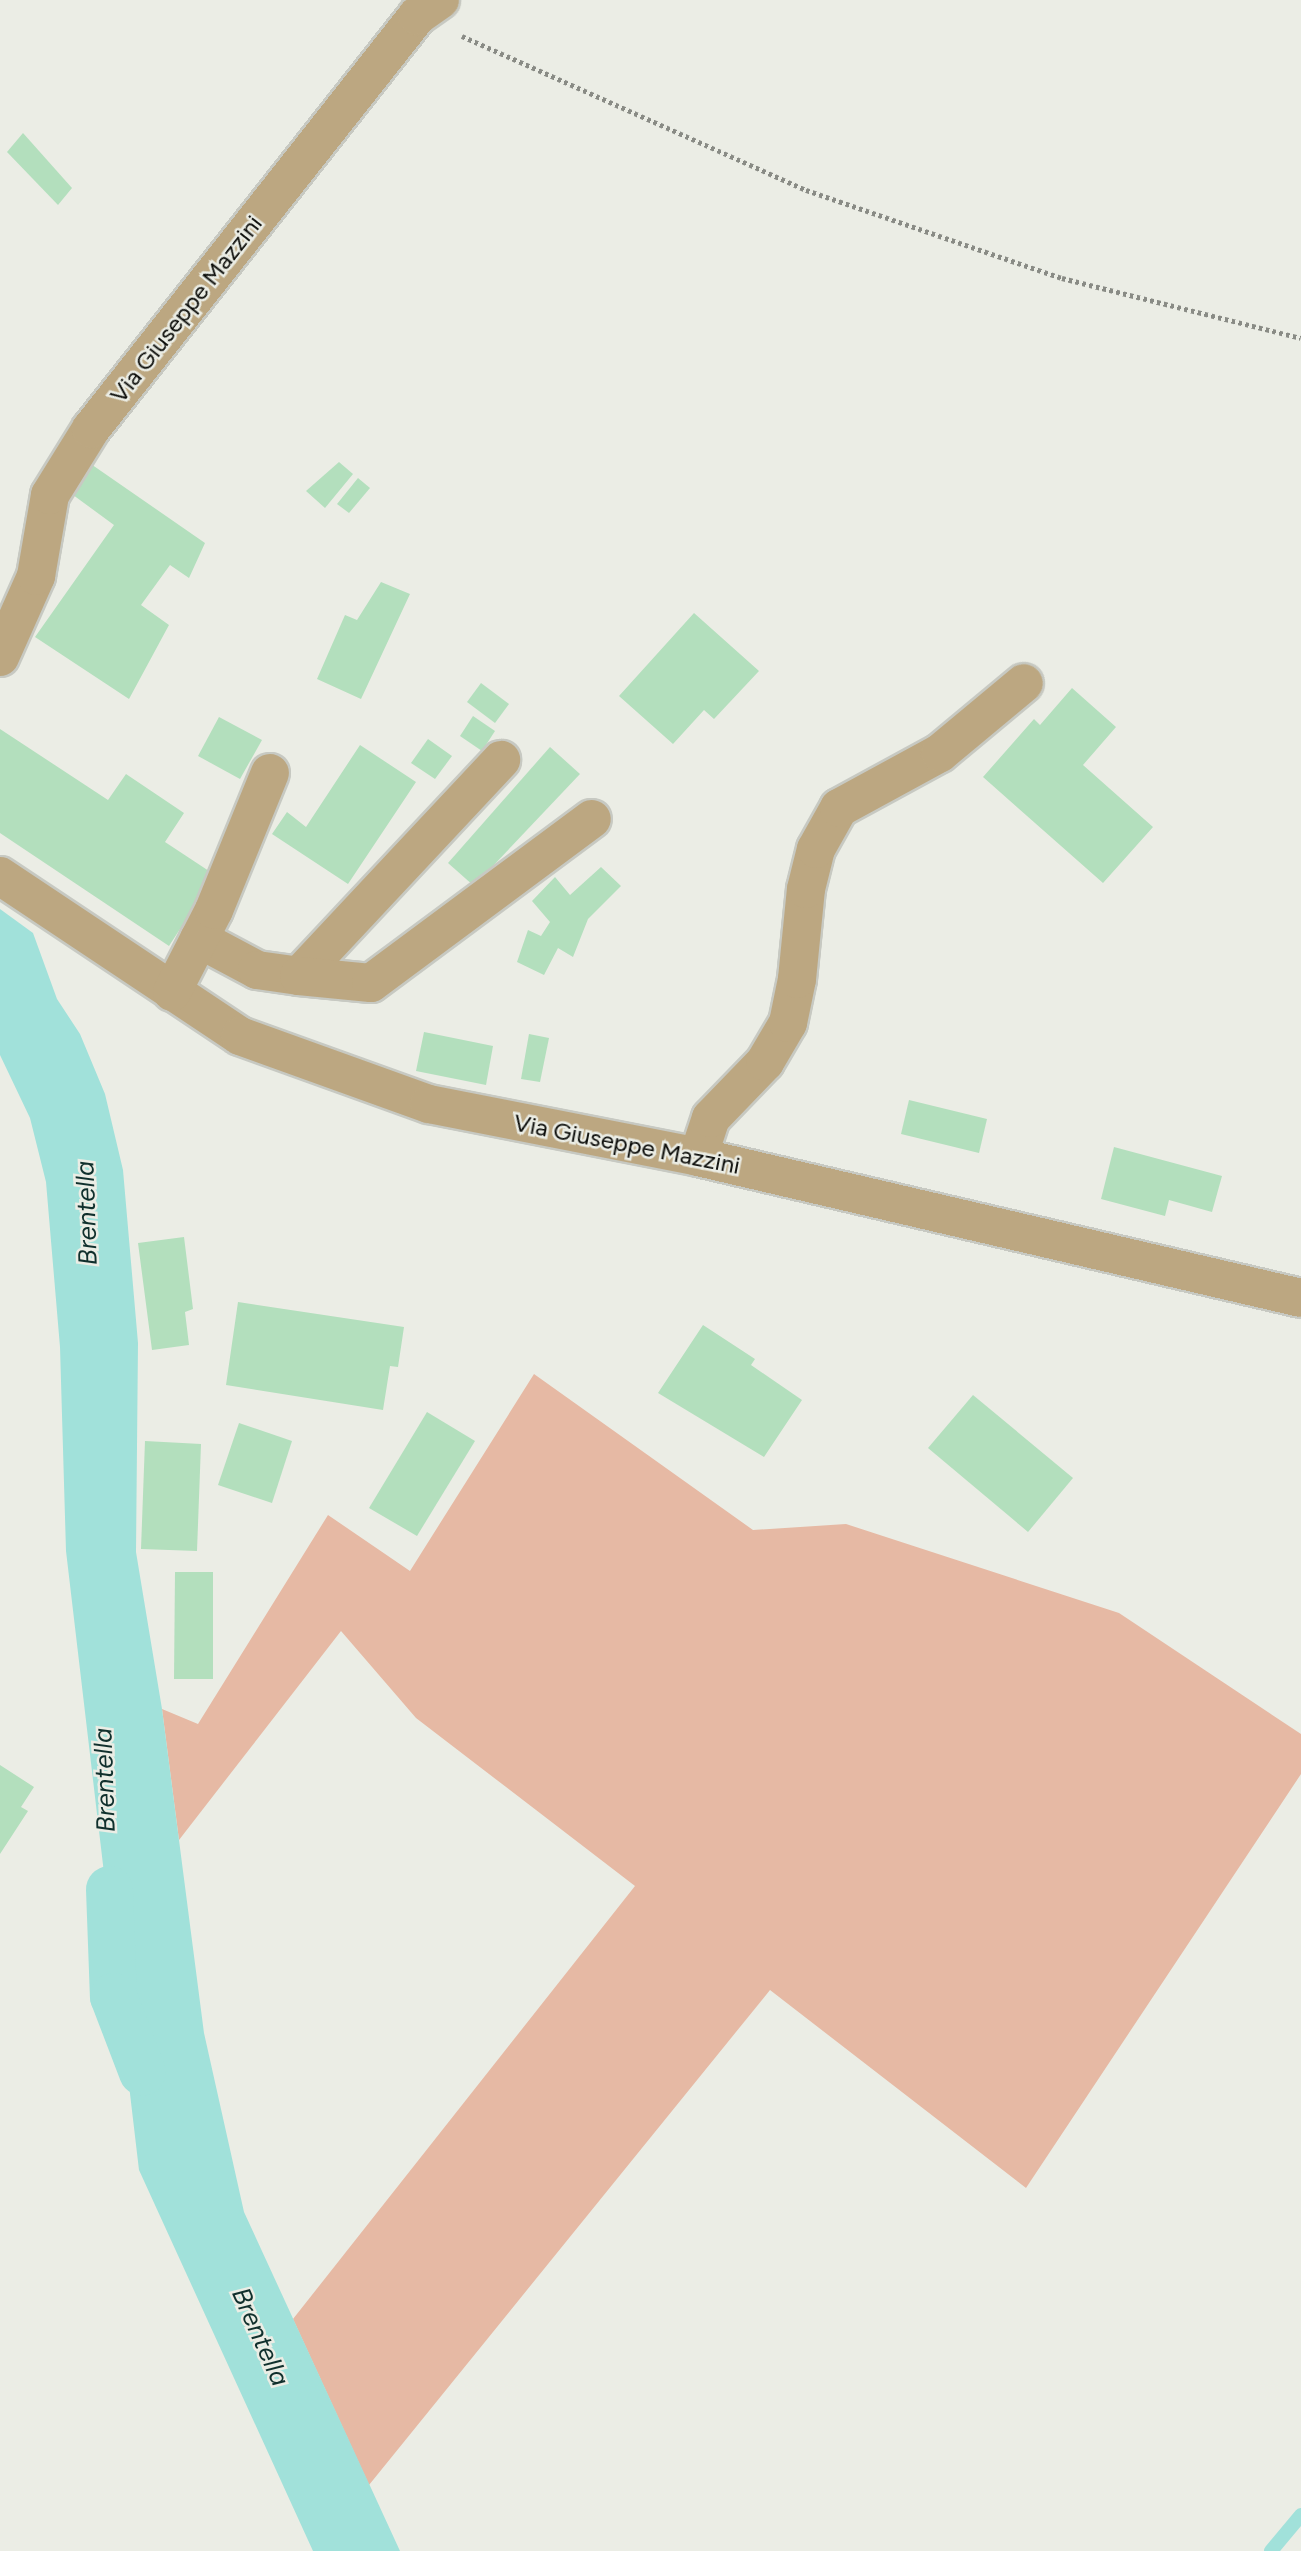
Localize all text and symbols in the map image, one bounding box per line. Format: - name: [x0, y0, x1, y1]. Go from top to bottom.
- street label: Via Giuseppe Mazzini: [104, 210, 268, 408]
- street label: Via Giuseppe Mazzini: [511, 1108, 743, 1180]
- water label: Brentella: [70, 1160, 104, 1266]
- water label: Brentella: [88, 1727, 122, 1833]
- water label: Brentella: [225, 2283, 295, 2391]

